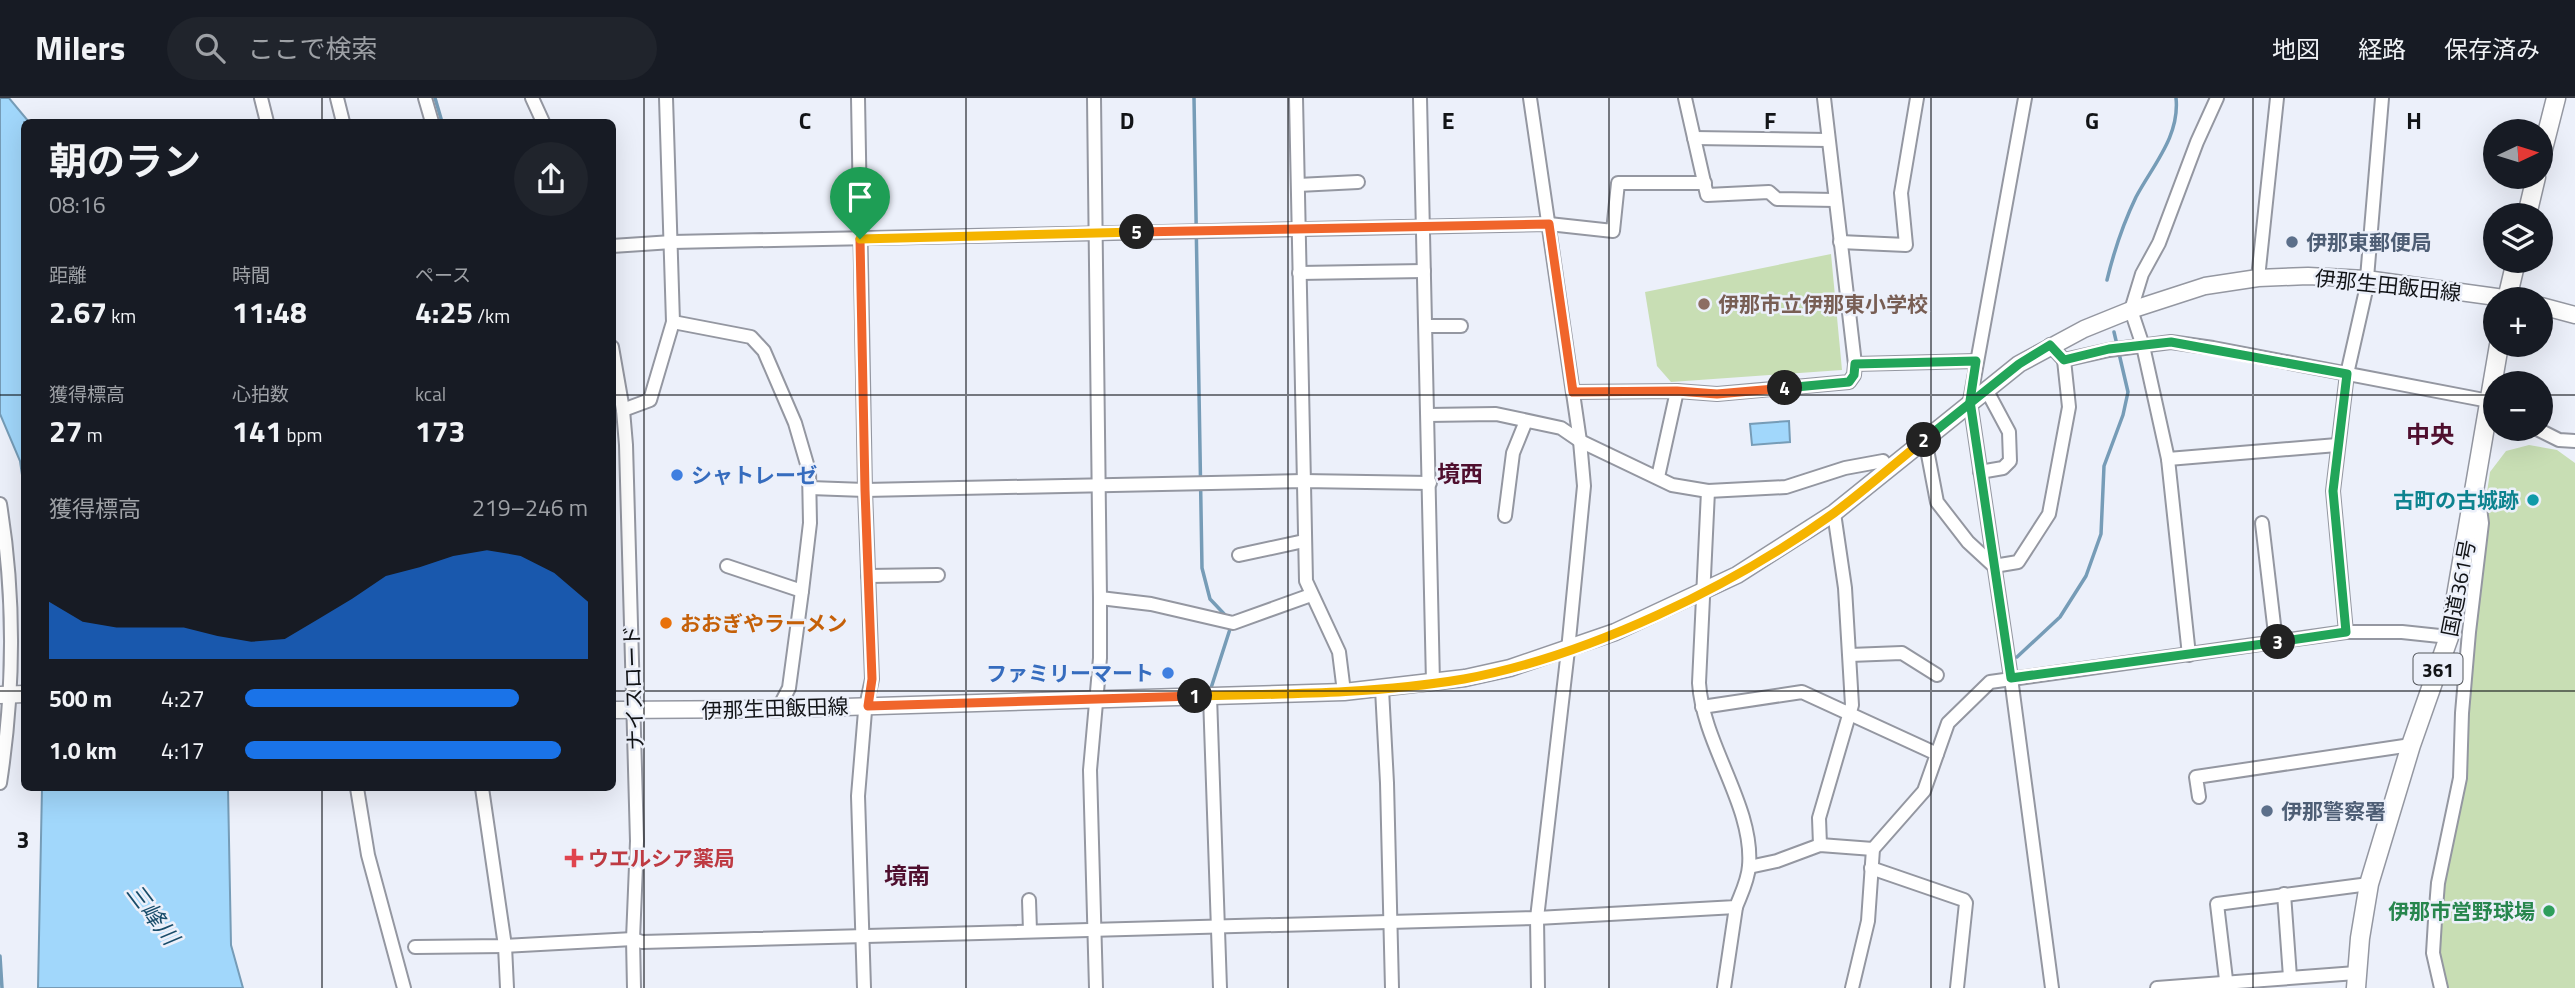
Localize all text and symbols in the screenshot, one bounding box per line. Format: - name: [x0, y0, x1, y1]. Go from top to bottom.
- search box: [167, 17, 657, 80]
- text: Milers: [35, 23, 125, 73]
- icon: search: [191, 29, 229, 67]
- text: ここで検索: [247, 29, 377, 68]
- text: 地図: [2272, 31, 2320, 67]
- text: 経路: [2358, 31, 2406, 67]
- text: 保存済み: [2444, 31, 2540, 67]
- text: C: [799, 103, 811, 138]
- text: D: [1120, 103, 1134, 138]
- text: E: [1442, 103, 1454, 138]
- text: F: [1764, 103, 1776, 138]
- text: G: [2085, 103, 2099, 138]
- text: H: [2406, 103, 2422, 138]
- north arrow: [2483, 119, 2553, 189]
- map controls: [2483, 119, 2553, 441]
- text: 朝のラン: [49, 132, 201, 190]
- button: share: [514, 142, 588, 216]
- pin: [830, 167, 890, 239]
- icon: arrive: [841, 178, 879, 216]
- text: 08:16: [49, 187, 106, 222]
- button: layers: [2483, 203, 2553, 273]
- pin: 5: [1120, 214, 1154, 250]
- text: 5: [1131, 217, 1142, 246]
- place label: 伊那東郵便局: [2306, 226, 2432, 258]
- marker: 伊那東郵便局: [2284, 234, 2300, 250]
- text: 距離: [49, 260, 87, 289]
- text: 時間: [232, 260, 270, 289]
- text: ペース: [415, 260, 471, 289]
- street label: 伊那生田飯田線: [2313, 261, 2463, 309]
- button: +: [2483, 287, 2553, 357]
- place label: 伊那市立伊那東小学校: [1718, 288, 1928, 320]
- text: 2.67: [49, 289, 107, 335]
- text: 11:48: [232, 289, 307, 335]
- text: 4:25: [415, 289, 473, 335]
- marker: 伊那市立伊那東小学校: [1696, 296, 1712, 312]
- text: km: [107, 301, 136, 330]
- text: /km: [473, 301, 510, 330]
- pin: 4: [1768, 370, 1802, 406]
- button: −: [2483, 371, 2553, 441]
- text: 4: [1779, 373, 1790, 402]
- text: 獲得標高: [49, 379, 125, 408]
- text: 心拍数: [232, 379, 289, 408]
- text: kcal: [415, 379, 446, 408]
- text: 27: [49, 408, 83, 454]
- text: 141: [232, 408, 282, 454]
- text: 173: [415, 408, 465, 454]
- district label: 中央: [2406, 416, 2454, 452]
- text: m: [83, 420, 103, 449]
- text: bpm: [282, 420, 322, 449]
- pin: 2: [1906, 422, 1941, 458]
- text: 2: [1918, 425, 1929, 454]
- district label: 境西: [1437, 456, 1483, 491]
- place label: シャトレーゼ: [691, 459, 817, 491]
- marker: シャトレーゼ: [669, 467, 685, 483]
- place label: 古町の古城跡: [2393, 484, 2519, 516]
- text: 219–246 m: [472, 490, 588, 525]
- text: 獲得標高: [49, 491, 141, 526]
- marker: 古町の古城跡: [2525, 492, 2541, 508]
- street label: 国道361号: [2433, 537, 2483, 639]
- place label: おおぎやラーメン: [680, 607, 847, 639]
- marker: おおぎやラーメン: [658, 615, 674, 631]
- pin: 3: [2260, 624, 2296, 660]
- street label: ナイスロード: [615, 625, 651, 751]
- text: 3: [2272, 627, 2283, 656]
- road number: 361: [2414, 654, 2462, 684]
- place label: ファミリーマート: [986, 657, 1154, 689]
- marker: ファミリーマート: [1160, 665, 1176, 681]
- pin: 1: [1178, 678, 1212, 714]
- text: 500 m: [49, 681, 112, 716]
- text: 4:27: [161, 681, 205, 716]
- text: 1: [1189, 681, 1200, 710]
- street label: 伊那生田飯田線: [701, 689, 849, 727]
- text: 1.0 km: [49, 733, 117, 768]
- text: 4:17: [161, 733, 205, 768]
- place label: 伊那警察署: [2281, 795, 2386, 827]
- marker: 伊那警察署: [2259, 803, 2275, 819]
- text: 3: [17, 822, 29, 857]
- place label: ウエルシア薬局: [588, 842, 735, 874]
- marker: ウエルシア薬局: [566, 850, 582, 866]
- district label: 境南: [884, 858, 930, 893]
- water label: 三峰川: [118, 876, 190, 954]
- place label: 伊那市営野球場: [2388, 895, 2535, 927]
- marker: 伊那市営野球場: [2541, 903, 2557, 919]

